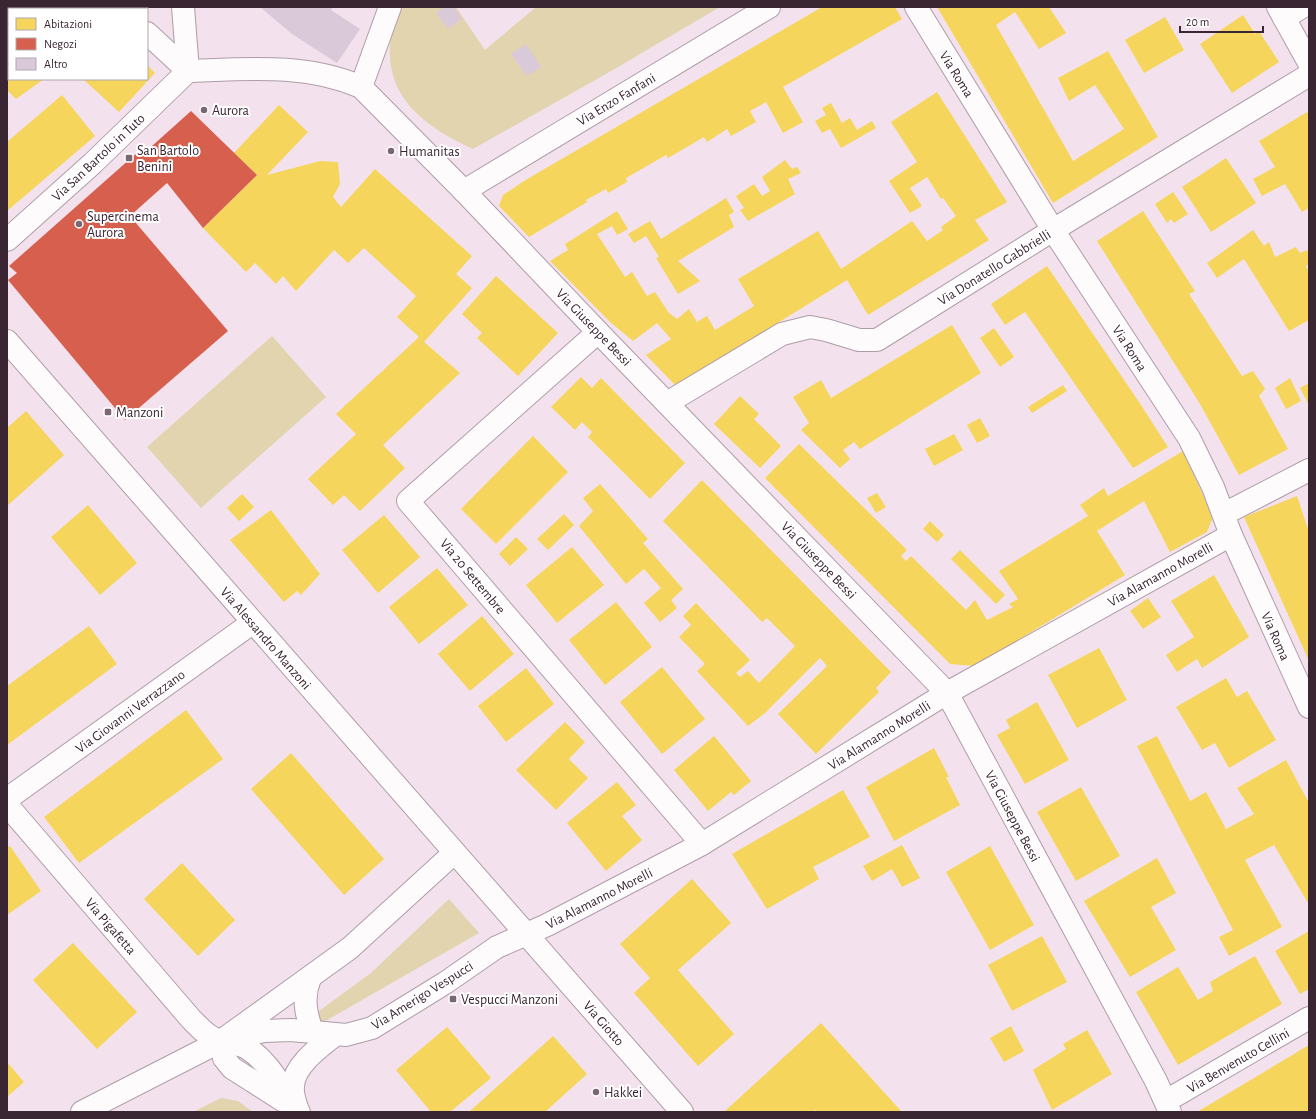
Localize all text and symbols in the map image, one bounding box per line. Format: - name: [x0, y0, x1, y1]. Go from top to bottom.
- legend: [8, 8, 148, 80]
- scale bar: [1180, 8, 1263, 34]
- text: 20 m: [1186, 16, 1209, 28]
- text: Abitazioni: [44, 18, 92, 30]
- text: Negozi: [44, 38, 77, 50]
- street label: Via Roma: [937, 49, 976, 101]
- text: Altro: [44, 58, 68, 70]
- street label: Via Enzo Fanfani: [575, 71, 658, 129]
- place label: Aurora: [212, 104, 249, 118]
- marker: Aurora: [199, 105, 209, 115]
- street label: Via San Bartolo in Tuto: [50, 111, 148, 204]
- place label: San Bartolo Benini: [137, 144, 199, 174]
- place label: Humanitas: [399, 145, 460, 159]
- marker: Humanitas: [386, 146, 396, 156]
- marker: San Bartolo Benini: [124, 153, 134, 163]
- place label: Supercinema Aurora: [87, 210, 159, 240]
- marker: Supercinema Aurora: [74, 219, 84, 229]
- street label: Via Donatello Gabbrielli: [936, 227, 1053, 308]
- street label: Via Giuseppe Bessi: [553, 286, 633, 369]
- street label: Via Roma: [1109, 323, 1149, 374]
- place label: Manzoni: [116, 406, 163, 420]
- marker: Manzoni: [103, 407, 113, 417]
- street label: Via Giuseppe Bessi: [778, 519, 858, 602]
- street label: Via 20 Settembre: [437, 536, 508, 617]
- street label: Via Alamanno Morelli: [1106, 540, 1215, 610]
- street label: Via Alessandro Manzoni: [217, 585, 313, 692]
- street label: Via Roma: [1258, 610, 1292, 663]
- street label: Via Giovanni Verrazzano: [73, 667, 188, 756]
- street label: Via Alamanno Morelli: [826, 699, 933, 773]
- street label: Via Giuseppe Bessi: [982, 768, 1042, 864]
- street label: Via Alamanno Morelli: [544, 866, 655, 932]
- street label: Via Pigafetta: [82, 896, 139, 958]
- street label: Via Amerigo Vespucci: [369, 959, 476, 1033]
- place label: Vespucci Manzoni: [461, 993, 558, 1007]
- marker: Vespucci Manzoni: [448, 994, 458, 1004]
- street label: Via Giotto: [580, 999, 626, 1049]
- street label: Via Benvenuto Cellini: [1185, 1026, 1292, 1096]
- place label: Hakkei: [604, 1086, 642, 1100]
- marker: Hakkei: [591, 1087, 601, 1097]

